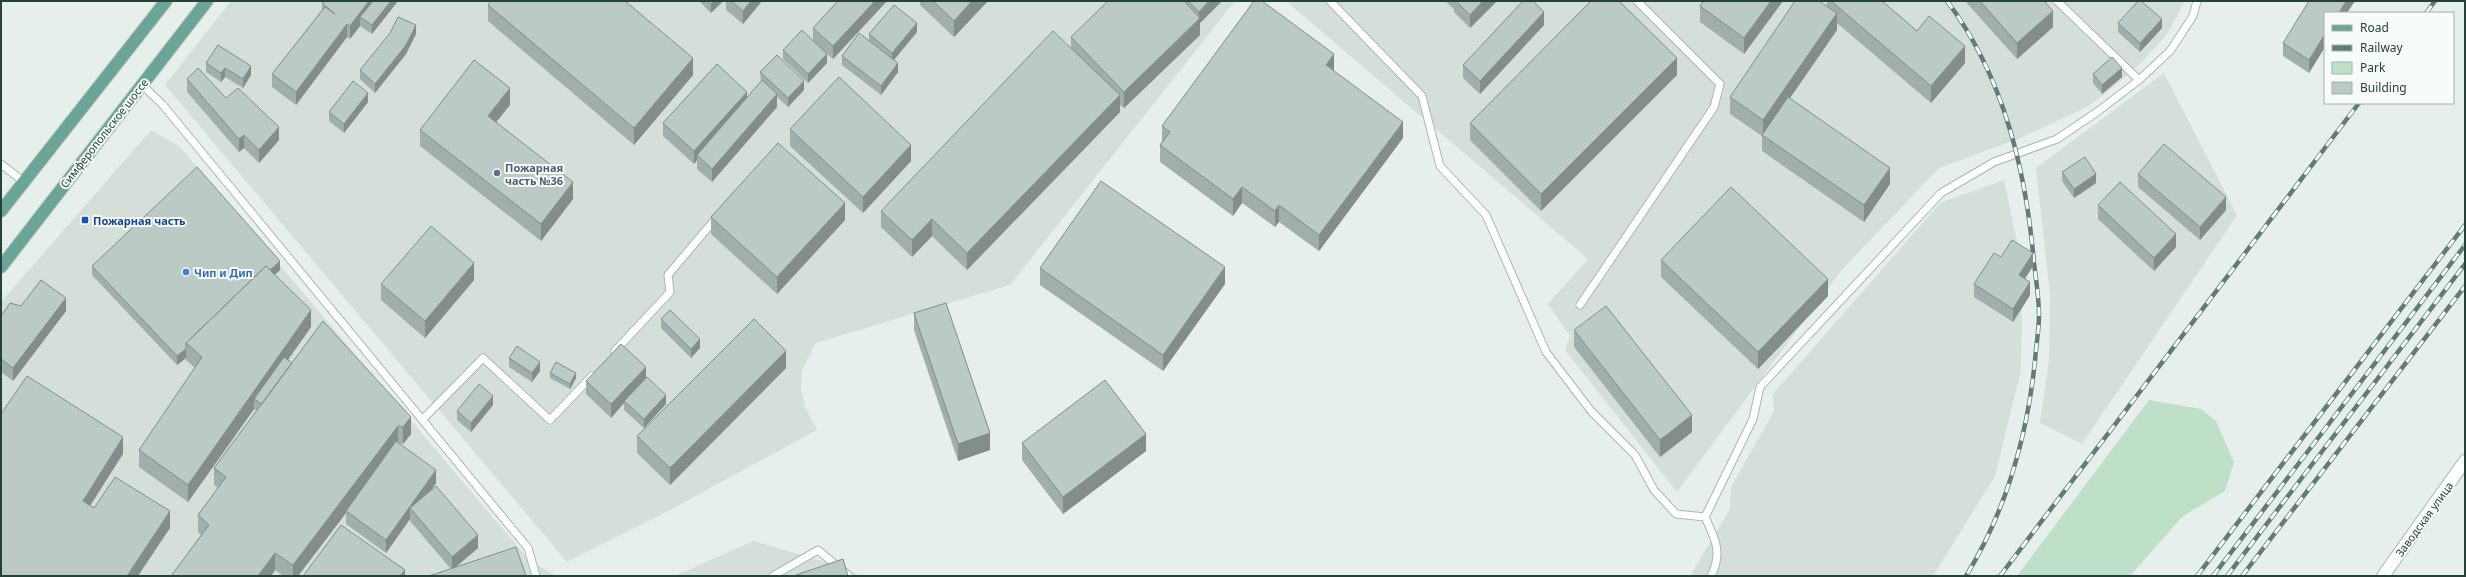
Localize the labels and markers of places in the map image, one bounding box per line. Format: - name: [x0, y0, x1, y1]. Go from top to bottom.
- place label: Пожарная часть №36: [505, 160, 563, 188]
- marker: Пожарная часть №36: [492, 168, 502, 178]
- place label: Пожарная часть: [93, 213, 186, 228]
- marker: Пожарная часть: [80, 215, 90, 225]
- place label: Чип и Дип: [194, 265, 253, 280]
- marker: Чип и Дип: [181, 267, 191, 277]

